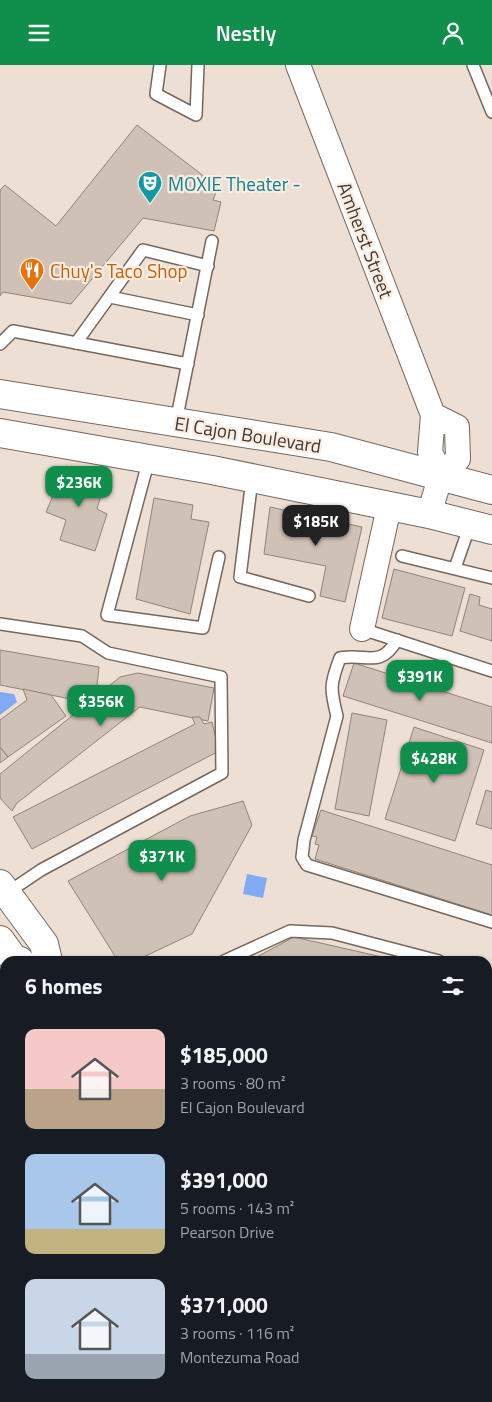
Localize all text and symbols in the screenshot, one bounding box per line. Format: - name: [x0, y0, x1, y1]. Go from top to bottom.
- text: Nestly: [216, 16, 276, 50]
- icon: menu: [25, 19, 53, 47]
- icon: person: [439, 19, 467, 47]
- place label: MOXIE Theater -: [168, 169, 301, 198]
- theatre icon: MOXIE Theater -: [137, 170, 163, 204]
- street label: Amherst Street: [331, 178, 402, 303]
- place label: Chuy's Taco Shop: [50, 256, 187, 285]
- restaurant icon: Chuy's Taco Shop: [19, 257, 45, 291]
- street label: El Cajon Boulevard: [173, 408, 323, 460]
- pin: $236K: [44, 465, 114, 508]
- text: $236K: [56, 470, 102, 494]
- pin: $185K: [281, 505, 351, 547]
- text: $185K: [293, 509, 339, 533]
- pin: $391K: [385, 659, 455, 702]
- text: $391K: [397, 664, 443, 688]
- pin: $356K: [66, 685, 136, 727]
- text: $356K: [78, 689, 124, 713]
- pin: $428K: [399, 741, 469, 784]
- text: $428K: [411, 746, 457, 770]
- pin: $371K: [127, 839, 197, 882]
- text: $371K: [139, 844, 185, 868]
- text: 6 homes: [25, 970, 102, 1002]
- icon: filters: [439, 972, 467, 1000]
- text: $185,000: [180, 1039, 268, 1071]
- icon: home: [65, 1049, 125, 1109]
- text: 3 rooms · 80 m²: [180, 1071, 285, 1095]
- text: El Cajon Boulevard: [180, 1095, 305, 1119]
- text: $391,000: [180, 1164, 268, 1196]
- icon: home: [65, 1174, 125, 1234]
- text: 5 rooms · 143 m²: [180, 1196, 294, 1220]
- text: Pearson Drive: [180, 1220, 274, 1244]
- text: $371,000: [180, 1289, 268, 1321]
- icon: home: [65, 1299, 125, 1359]
- text: 3 rooms · 116 m²: [180, 1321, 294, 1345]
- text: Montezuma Road: [180, 1345, 299, 1369]

